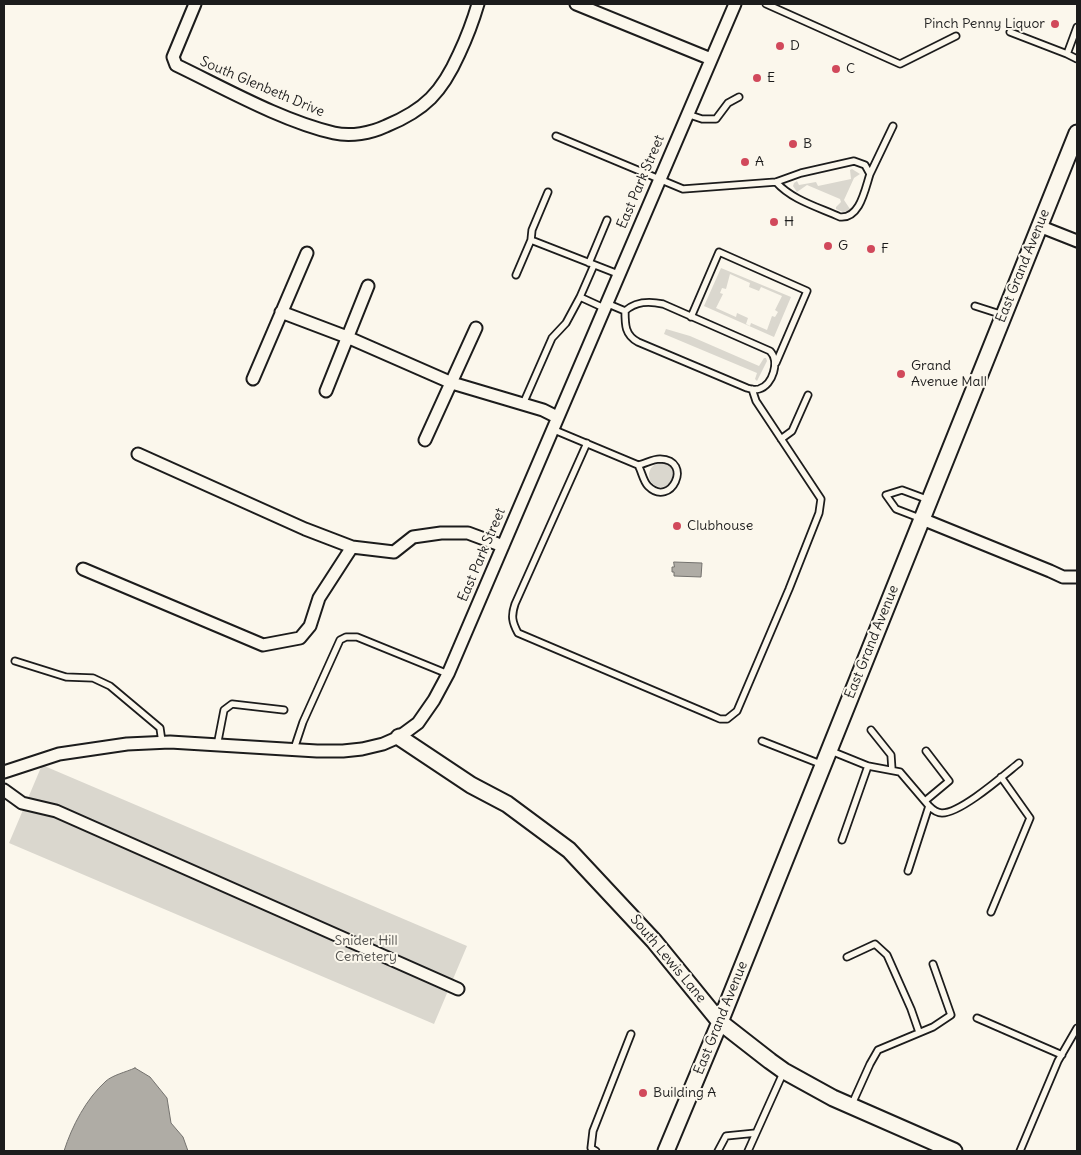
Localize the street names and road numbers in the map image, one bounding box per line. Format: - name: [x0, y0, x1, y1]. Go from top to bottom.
- street label: South Glenbeth Drive: [197, 53, 327, 121]
- street label: East Park Street: [614, 133, 668, 231]
- street label: East Grand Avenue: [993, 207, 1053, 325]
- street label: East Park Street: [455, 506, 509, 604]
- street label: East Grand Avenue: [842, 583, 902, 701]
- street label: South Lewis Lane: [626, 912, 710, 1006]
- street label: East Grand Avenue: [691, 959, 751, 1077]

